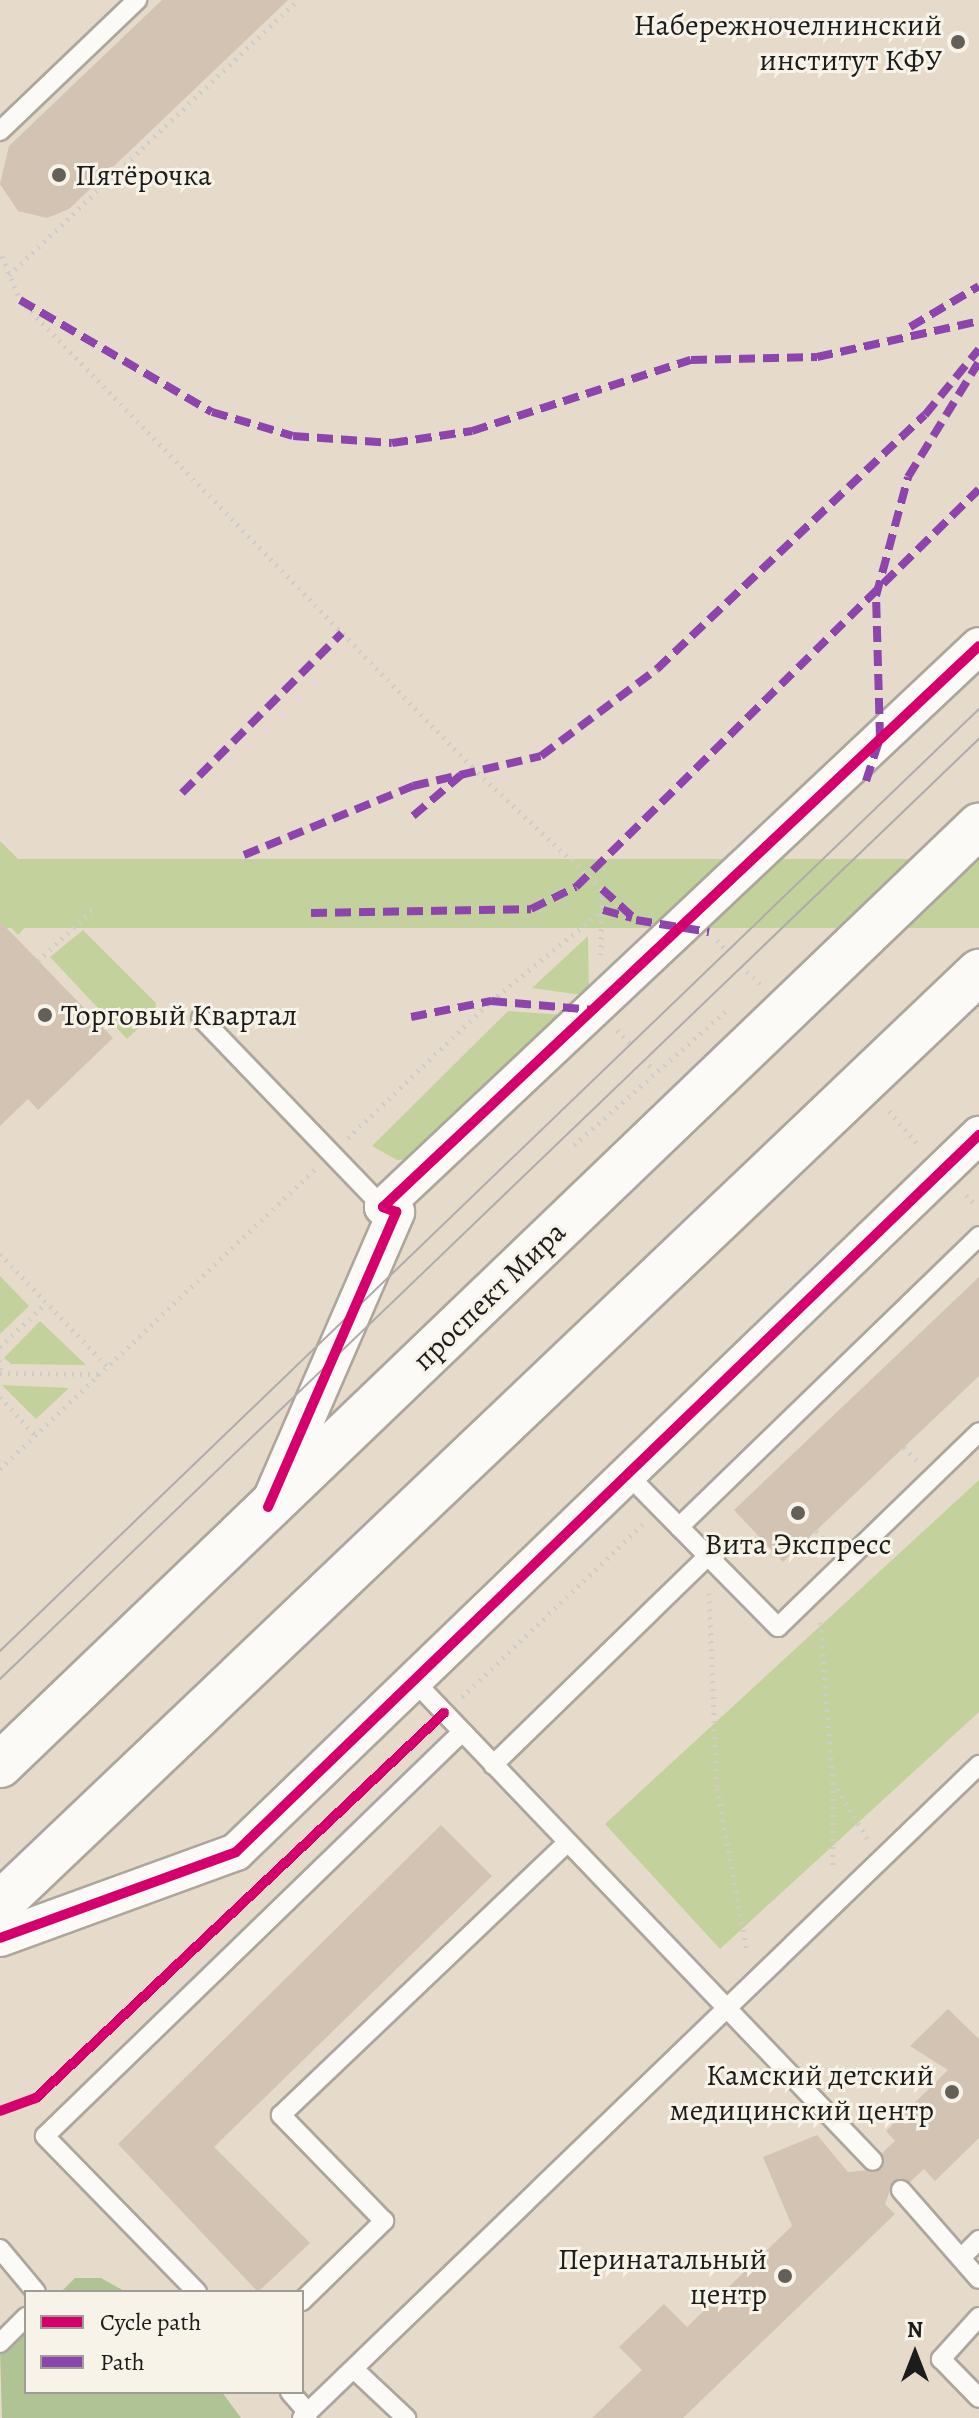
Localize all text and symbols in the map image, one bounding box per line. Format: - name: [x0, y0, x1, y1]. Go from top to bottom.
- place label: Набережночелнинский институт КФУ: [633, 7, 942, 78]
- marker: Набережночелнинский институт КФУ: [949, 33, 967, 51]
- place label: Пятёрочка: [75, 157, 212, 193]
- marker: Пятёрочка: [50, 166, 68, 184]
- place label: Торговый Квартал: [61, 997, 297, 1033]
- marker: Торговый Квартал: [36, 1006, 54, 1024]
- street label: проспект Мира: [405, 1214, 573, 1378]
- marker: Вита Экспресс: [789, 1504, 807, 1522]
- place label: Вита Экспресс: [705, 1526, 891, 1562]
- place label: Камский детский медицинский центр: [670, 2057, 934, 2128]
- marker: Камский детский медицинский центр: [941, 2081, 963, 2103]
- place label: Перинатальный центр: [558, 2241, 767, 2312]
- marker: Перинатальный центр: [774, 2265, 796, 2287]
- legend: [24, 2290, 304, 2394]
- text: Cycle path: [100, 2306, 201, 2338]
- north arrow: [875, 2314, 955, 2394]
- text: N: [907, 2315, 923, 2345]
- text: Path: [100, 2346, 145, 2378]

